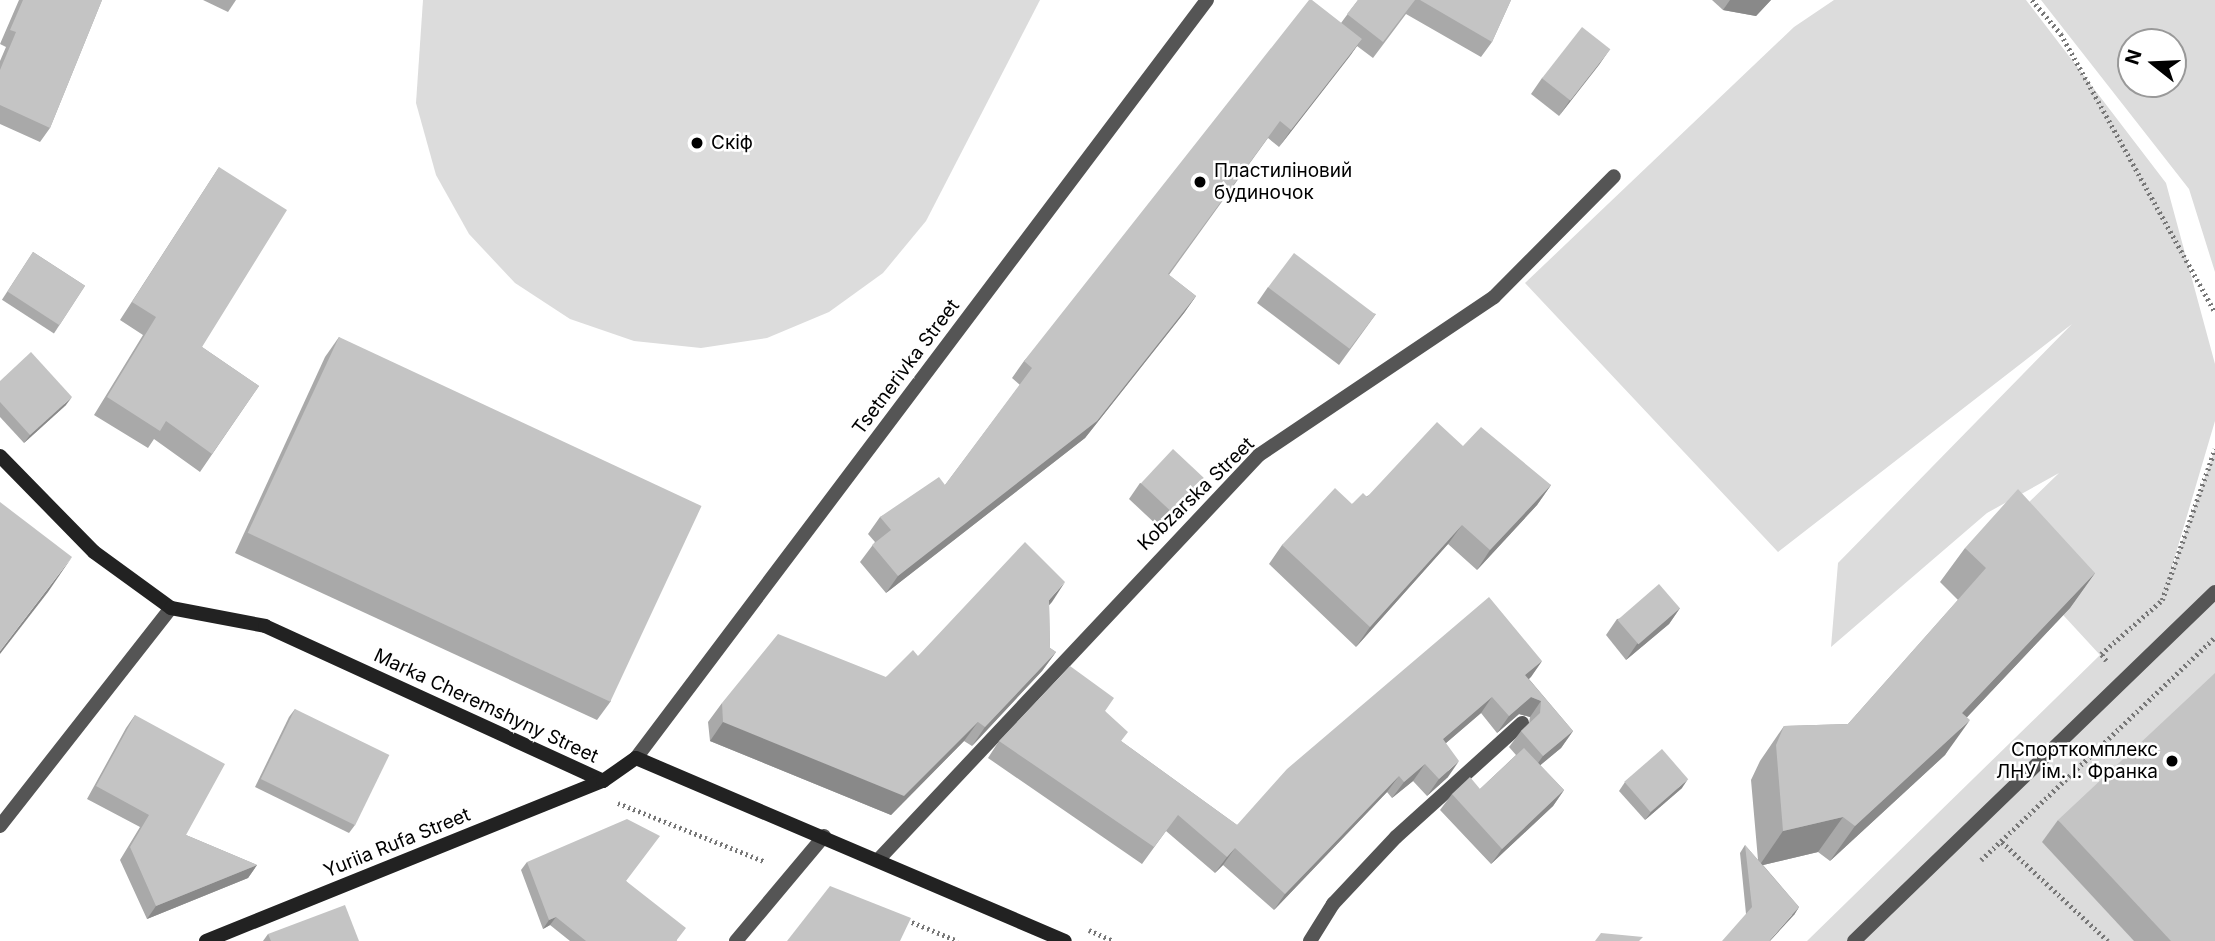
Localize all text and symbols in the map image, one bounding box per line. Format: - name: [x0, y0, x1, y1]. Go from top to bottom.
- north arrow: [2117, 28, 2187, 98]
- text: N: [2120, 47, 2147, 67]
- place label: Скіф: [711, 132, 753, 154]
- marker: Скіф: [689, 135, 705, 151]
- place label: Пластиліновий будиночок: [1214, 160, 1352, 204]
- marker: Пластиліновий будиночок: [1192, 174, 1208, 190]
- street label: Tsetnerivka Street: [848, 295, 964, 439]
- street label: Kobzarska Street: [1133, 433, 1259, 555]
- street label: Marka Cheremshyny Street: [370, 644, 602, 768]
- place label: Спорткомплекс ЛНУ ім. І. Франка: [1996, 739, 2158, 783]
- marker: Спорткомплекс ЛНУ ім. І. Франка: [2164, 753, 2180, 769]
- street label: Yuriia Rufa Street: [320, 803, 474, 883]

